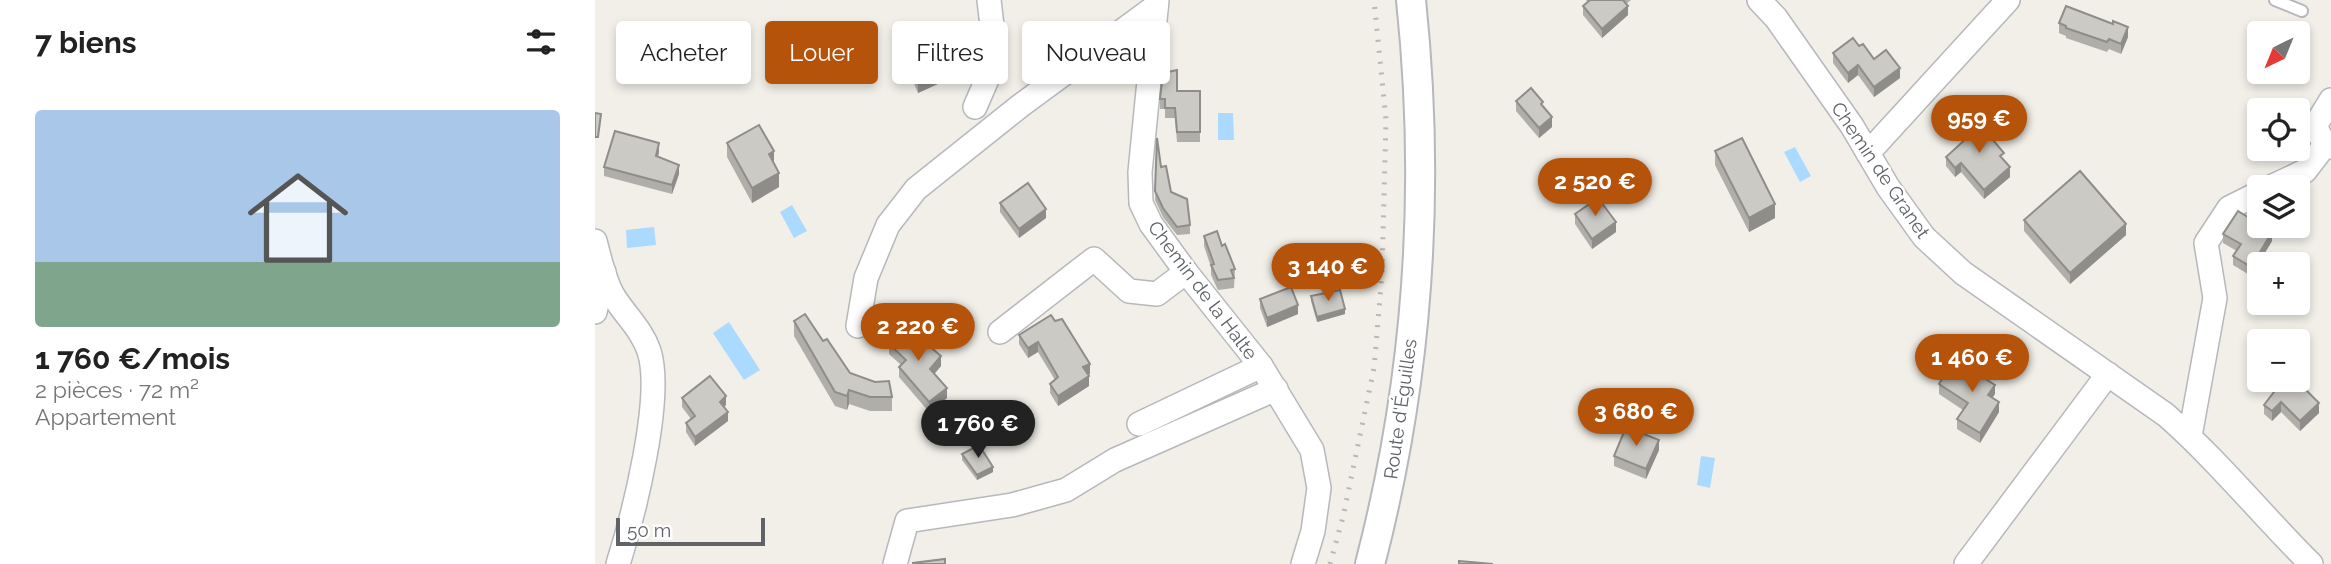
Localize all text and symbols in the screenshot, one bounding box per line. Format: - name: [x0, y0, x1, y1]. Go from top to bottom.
- chip: Acheter: [616, 21, 751, 84]
- chip: Louer: [765, 21, 878, 84]
- chip: Filtres: [892, 21, 1008, 84]
- chip: Nouveau: [1022, 21, 1170, 84]
- north arrow: [2247, 21, 2310, 84]
- map controls: [2247, 21, 2310, 392]
- icon: filters: [522, 23, 560, 61]
- text: 7 biens: [35, 25, 137, 60]
- pin: 959 €: [1930, 96, 2028, 155]
- street label: Chemin de Granet: [1827, 98, 1935, 243]
- button: locate: [2247, 98, 2310, 161]
- text: 959 €: [1947, 104, 2011, 131]
- icon: home: [235, 155, 361, 281]
- pin: 2 520 €: [1530, 158, 1660, 218]
- text: 2 520 €: [1554, 167, 1636, 194]
- button: layers: [2247, 175, 2310, 238]
- street label: Chemin de la Halte: [1144, 216, 1262, 364]
- pin: 3 140 €: [1263, 244, 1393, 303]
- text: 3 140 €: [1288, 252, 1368, 279]
- button: +: [2247, 252, 2310, 315]
- pin: 2 220 €: [853, 304, 983, 363]
- text: 2 220 €: [877, 312, 959, 339]
- button: −: [2247, 329, 2310, 392]
- pin: 1 460 €: [1907, 334, 2037, 394]
- street label: Route d'Éguilles: [1379, 337, 1421, 481]
- text: 1 760 €/mois: [35, 341, 230, 376]
- text: 1 460 €: [1931, 343, 2013, 370]
- text: 2 pièces · 72 m²: [35, 376, 199, 403]
- pin: 3 680 €: [1571, 388, 1701, 448]
- text: 3 680 €: [1594, 397, 1678, 424]
- pin: 1 760 €: [913, 400, 1043, 460]
- text: Appartement: [35, 403, 176, 430]
- text: 1 760 €: [937, 409, 1019, 436]
- scale bar: [616, 515, 765, 547]
- text: 50 m: [627, 519, 671, 541]

